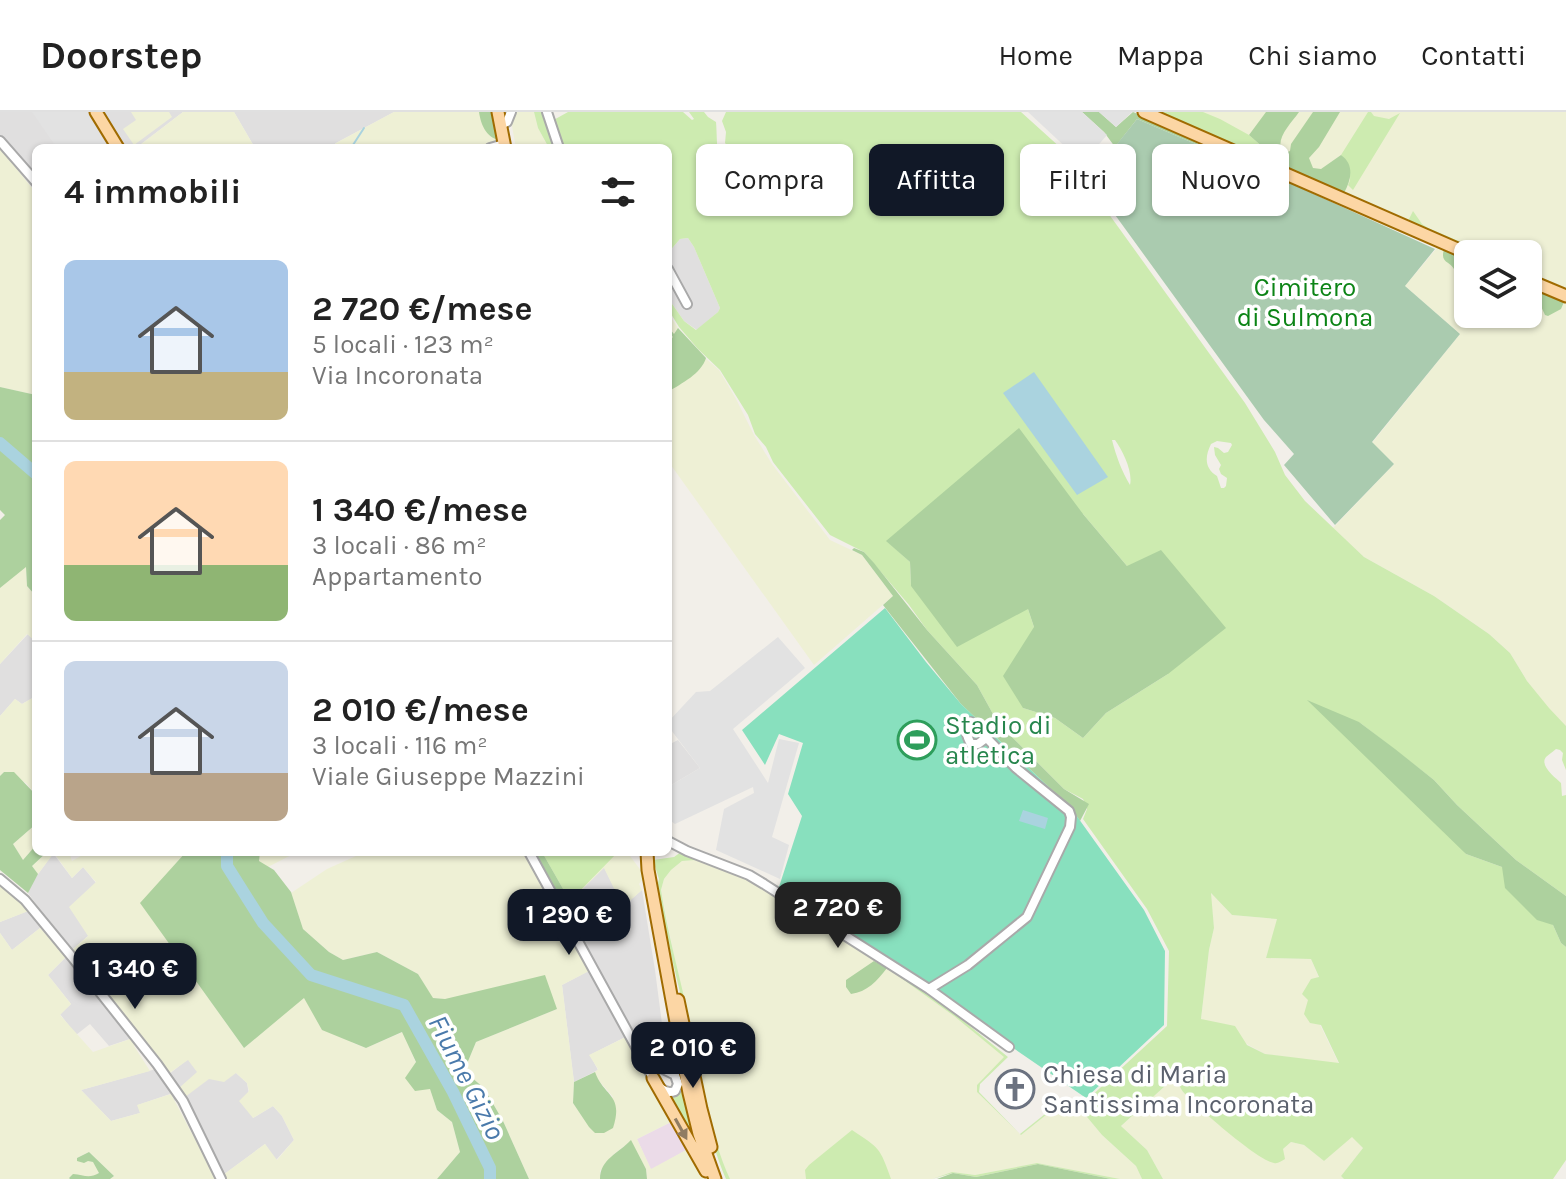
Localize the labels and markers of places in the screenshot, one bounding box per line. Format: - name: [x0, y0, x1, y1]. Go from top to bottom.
- place label: Stadio di atletica: [945, 710, 1052, 771]
- sports icon: Stadio di atletica: [896, 719, 938, 761]
- pin: 2 720 €: [764, 882, 912, 950]
- pin: 1 290 €: [495, 889, 643, 957]
- pin: 1 340 €: [61, 943, 209, 1011]
- pin: 2 010 €: [619, 1022, 767, 1090]
- place label: Chiesa di Maria Santissima Incoronata: [1043, 1059, 1314, 1120]
- church icon: Chiesa di Maria Santissima Incoronata: [994, 1068, 1036, 1110]

